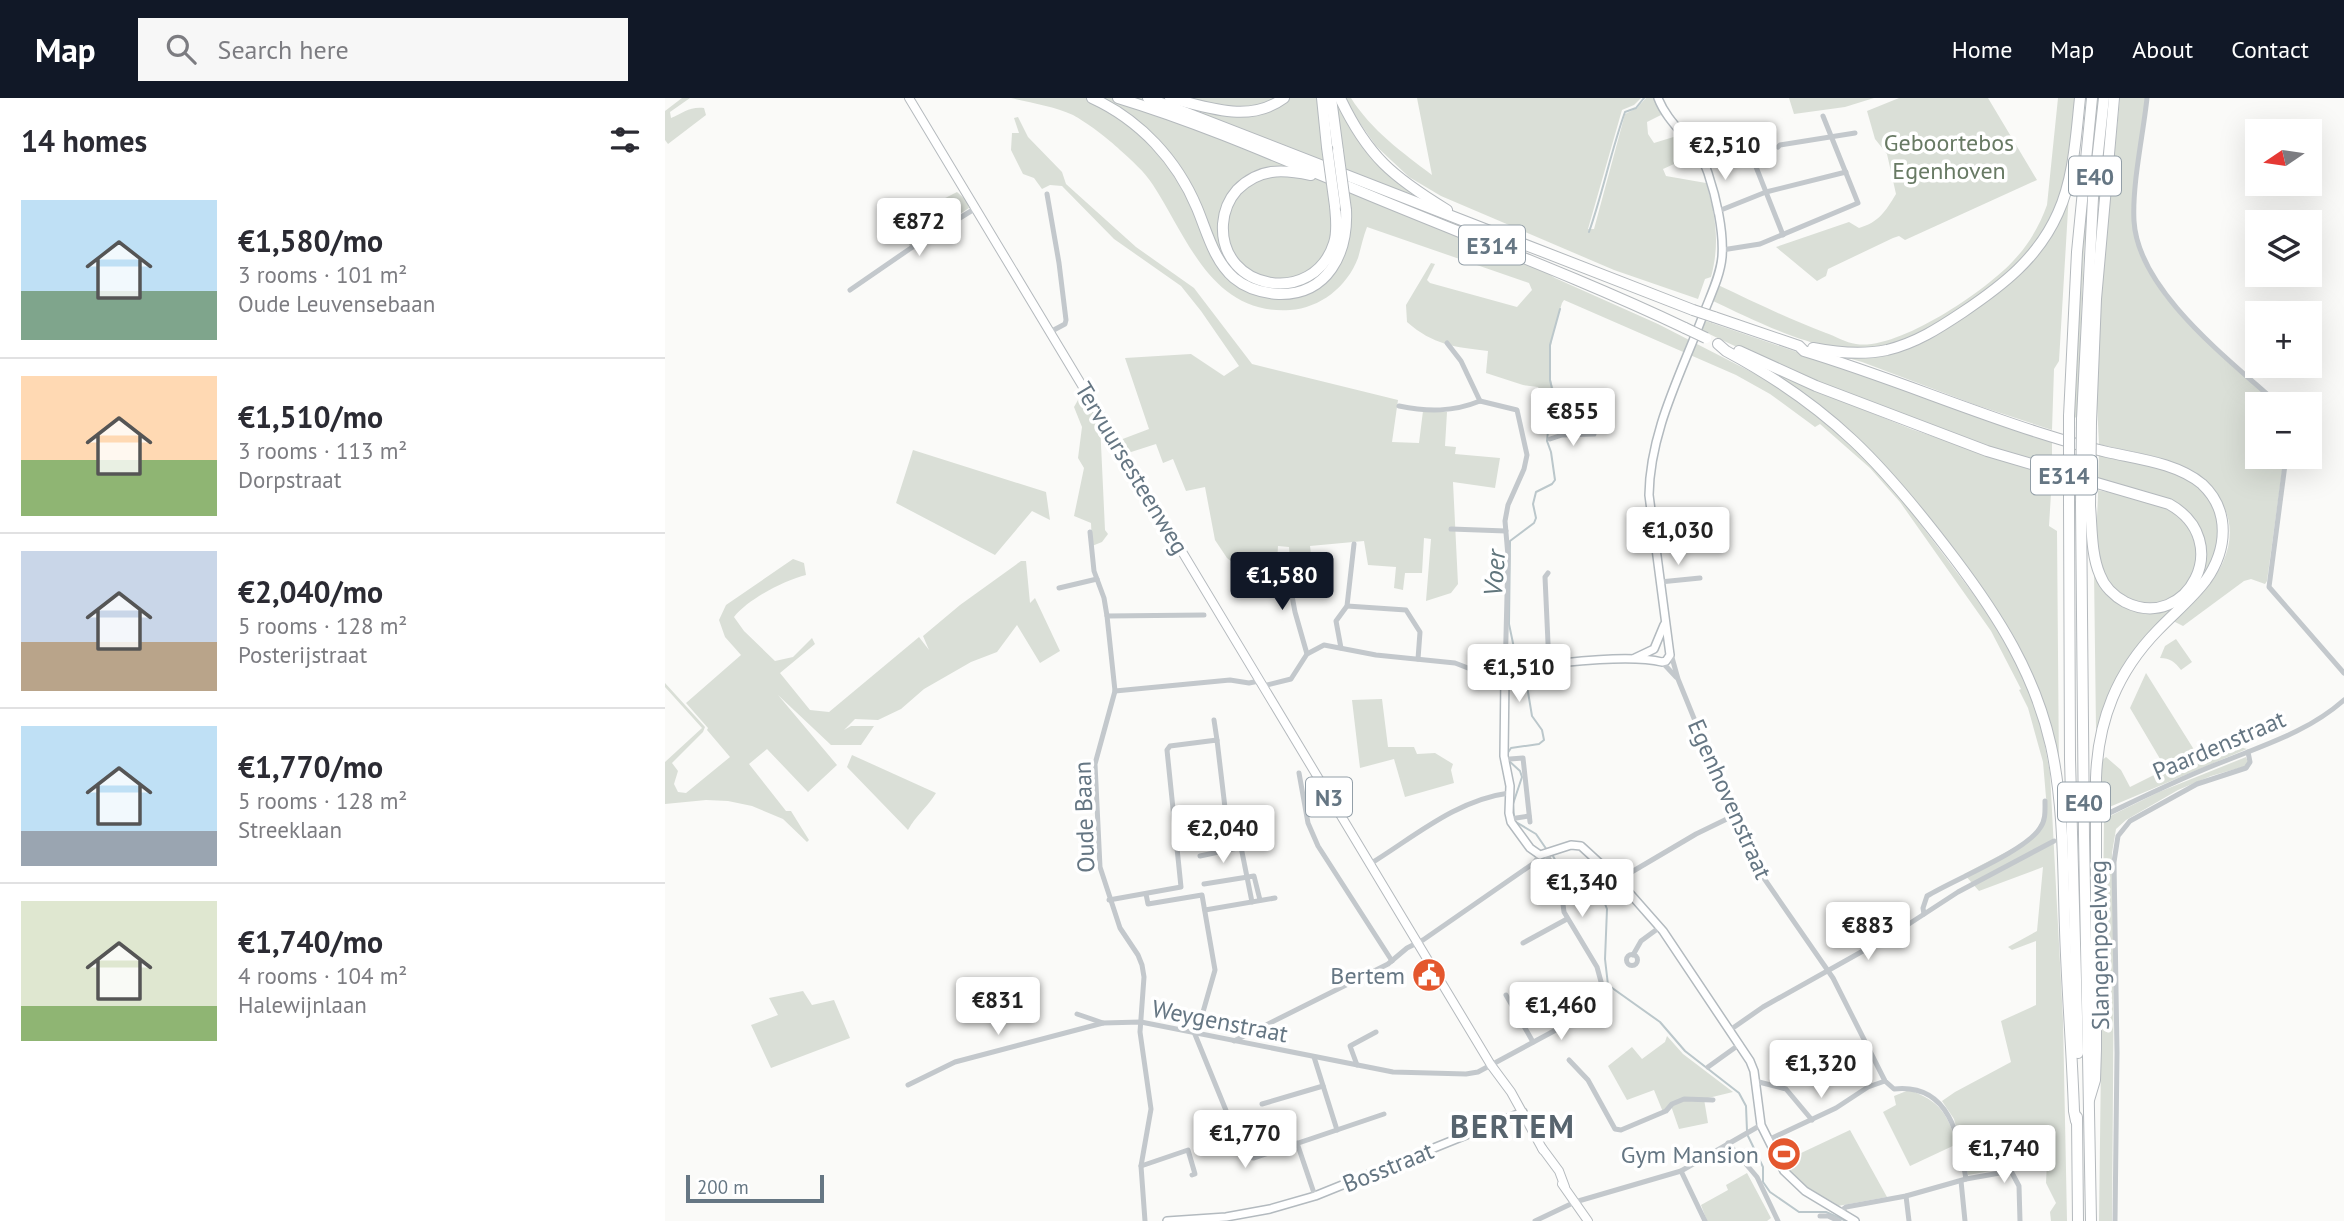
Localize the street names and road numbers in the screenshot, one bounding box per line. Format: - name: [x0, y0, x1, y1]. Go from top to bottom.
- road number: E40: [2069, 156, 2121, 195]
- road number: E314: [1459, 226, 1525, 264]
- street label: Tervuursesteenweg: [1068, 376, 1196, 560]
- road number: E314: [2031, 456, 2097, 494]
- street label: Paardenstraat: [2148, 703, 2290, 787]
- street label: Egenhovenstraat: [1681, 714, 1779, 884]
- street label: Oude Baan: [1067, 761, 1101, 873]
- road number: N3: [1306, 778, 1352, 817]
- road number: E40: [2058, 782, 2110, 822]
- street label: Slangenpoelweg: [2082, 860, 2116, 1030]
- street label: Weygenstraat: [1149, 993, 1291, 1049]
- street label: Bosstraat: [1338, 1135, 1438, 1199]

